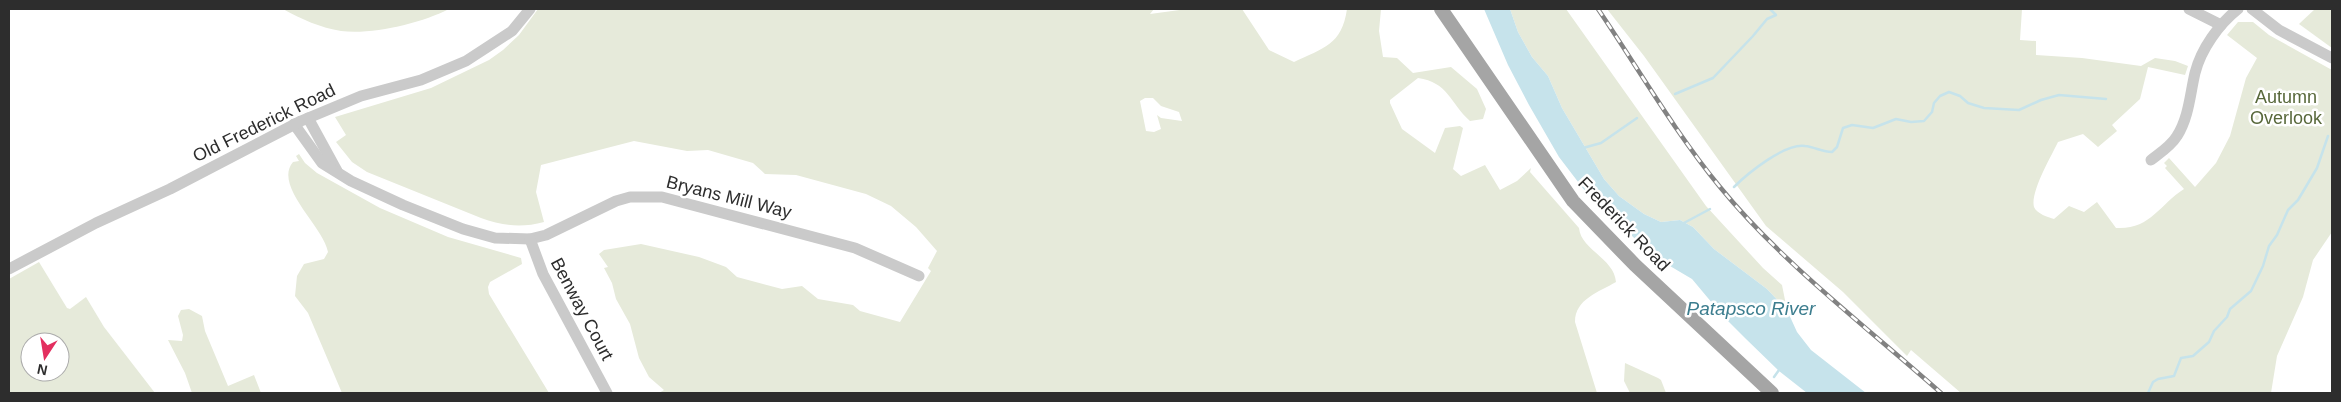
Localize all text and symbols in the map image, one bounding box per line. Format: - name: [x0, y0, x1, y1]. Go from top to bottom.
- street label: Old Frederick Road: [189, 80, 339, 166]
- park label: Autumn Overlook: [2250, 87, 2323, 128]
- street label: Bryans Mill Way: [664, 172, 794, 222]
- street label: Frederick Road: [1574, 173, 1674, 275]
- street label: Benway Court: [547, 254, 617, 364]
- water label: Patapsco River: [1687, 298, 1816, 319]
- north arrow: [20, 332, 70, 382]
- text: N: [36, 361, 49, 379]

